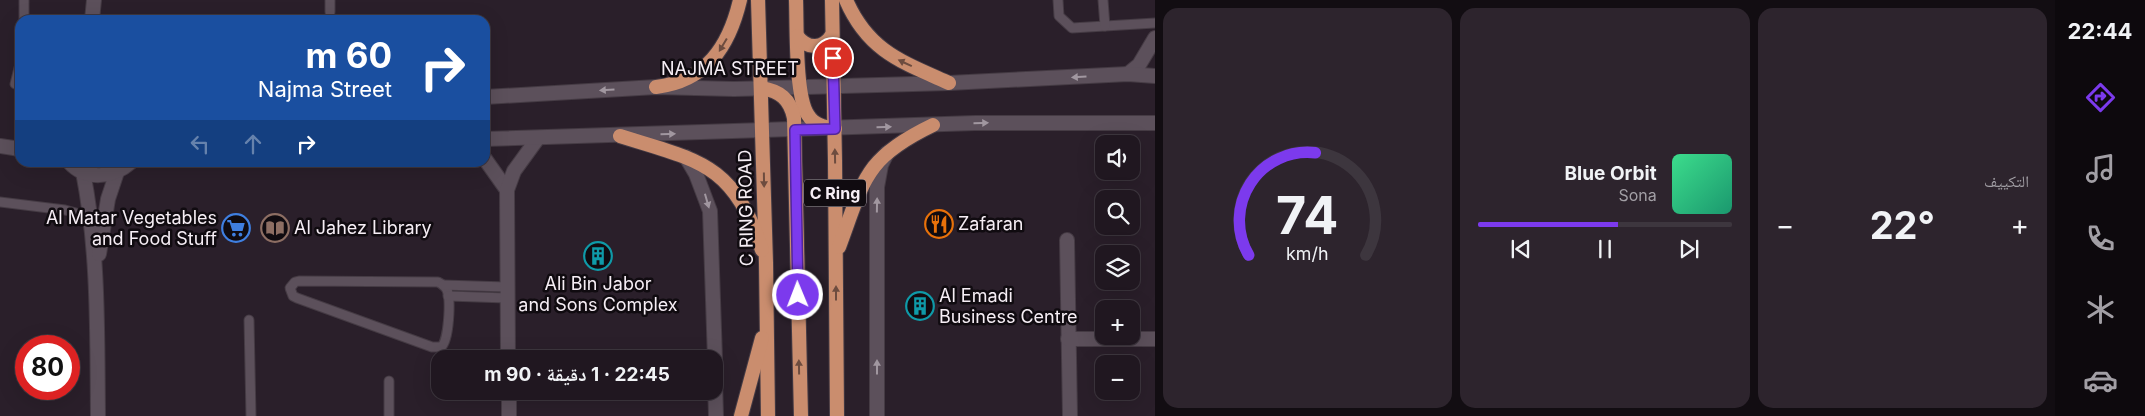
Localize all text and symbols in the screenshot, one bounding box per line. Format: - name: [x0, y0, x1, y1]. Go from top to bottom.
- text: 22:44: [2068, 18, 2132, 44]
- text: 60 m: [305, 34, 392, 76]
- icon: right: [410, 35, 475, 100]
- pin: [812, 37, 854, 79]
- one-way arrow: [718, 39, 727, 52]
- icon: arrive: [819, 44, 847, 72]
- street label: NAJMA STREET: [661, 58, 799, 79]
- one-way arrow: [898, 59, 912, 67]
- one-way arrow: [1071, 73, 1087, 81]
- text: Najma Street: [258, 76, 392, 102]
- icon: directions: [2083, 80, 2118, 115]
- one-way arrow: [599, 87, 615, 95]
- one-way arrow: [974, 119, 990, 127]
- one-way arrow: [876, 123, 892, 131]
- icon: left: [186, 130, 214, 158]
- icon: ahead: [239, 130, 267, 158]
- icon: right: [292, 130, 320, 158]
- one-way arrow: [661, 130, 677, 138]
- map controls: [1095, 135, 1140, 400]
- button: sound: [1095, 135, 1140, 180]
- one-way arrow: [831, 148, 839, 164]
- street label: C RING ROAD: [734, 149, 757, 267]
- icon: music: [2083, 151, 2118, 186]
- text: Blue Orbit: [1565, 162, 1657, 185]
- text: التكييف: [1984, 171, 2029, 191]
- one-way arrow: [760, 172, 768, 188]
- road number: C Ring: [804, 180, 866, 207]
- text: 74: [1276, 184, 1339, 247]
- text: Sona: [1618, 185, 1657, 205]
- button: search: [1095, 190, 1140, 235]
- one-way arrow: [703, 194, 711, 209]
- one-way arrow: [873, 197, 881, 213]
- text: 22°: [1870, 202, 1935, 248]
- place label: Al Matar Vegetables and Food Stuff: [46, 207, 217, 249]
- text: −: [1776, 208, 1794, 242]
- text: +: [2010, 208, 2029, 242]
- restaurant icon: Zafaran: [924, 209, 954, 239]
- supermarket icon: Al Matar Vegetables and Food Stuff: [221, 213, 251, 243]
- library icon: Al Jahez Library: [260, 213, 290, 243]
- place label: Zafaran: [958, 213, 1023, 234]
- place label: Al Jahez Library: [294, 217, 432, 238]
- icon: phone: [2083, 221, 2118, 256]
- icon: previous: [1507, 235, 1535, 263]
- icon: pause: [1591, 235, 1619, 263]
- icon: next: [1675, 235, 1703, 263]
- building icon: Ali Bin Jabor and Sons Complex: [583, 241, 613, 271]
- text: km/h: [1286, 243, 1329, 264]
- button: layers: [1095, 245, 1140, 290]
- position arrow: [771, 268, 823, 320]
- place label: Ali Bin Jabor and Sons Complex: [518, 273, 678, 315]
- one-way arrow: [832, 285, 840, 301]
- place label: Al Emadi Business Centre: [939, 285, 1078, 327]
- building icon: Al Emadi Business Centre: [905, 291, 935, 321]
- icon: climate: [2083, 292, 2118, 327]
- button: +: [1095, 300, 1140, 345]
- speed limit sign: 80: [15, 335, 80, 400]
- button: −: [1095, 355, 1140, 400]
- one-way arrow: [795, 359, 803, 375]
- one-way arrow: [873, 359, 881, 375]
- text: 22:45 · 1 دقيقة · 90 m: [484, 363, 670, 386]
- icon: car: [2083, 363, 2118, 398]

